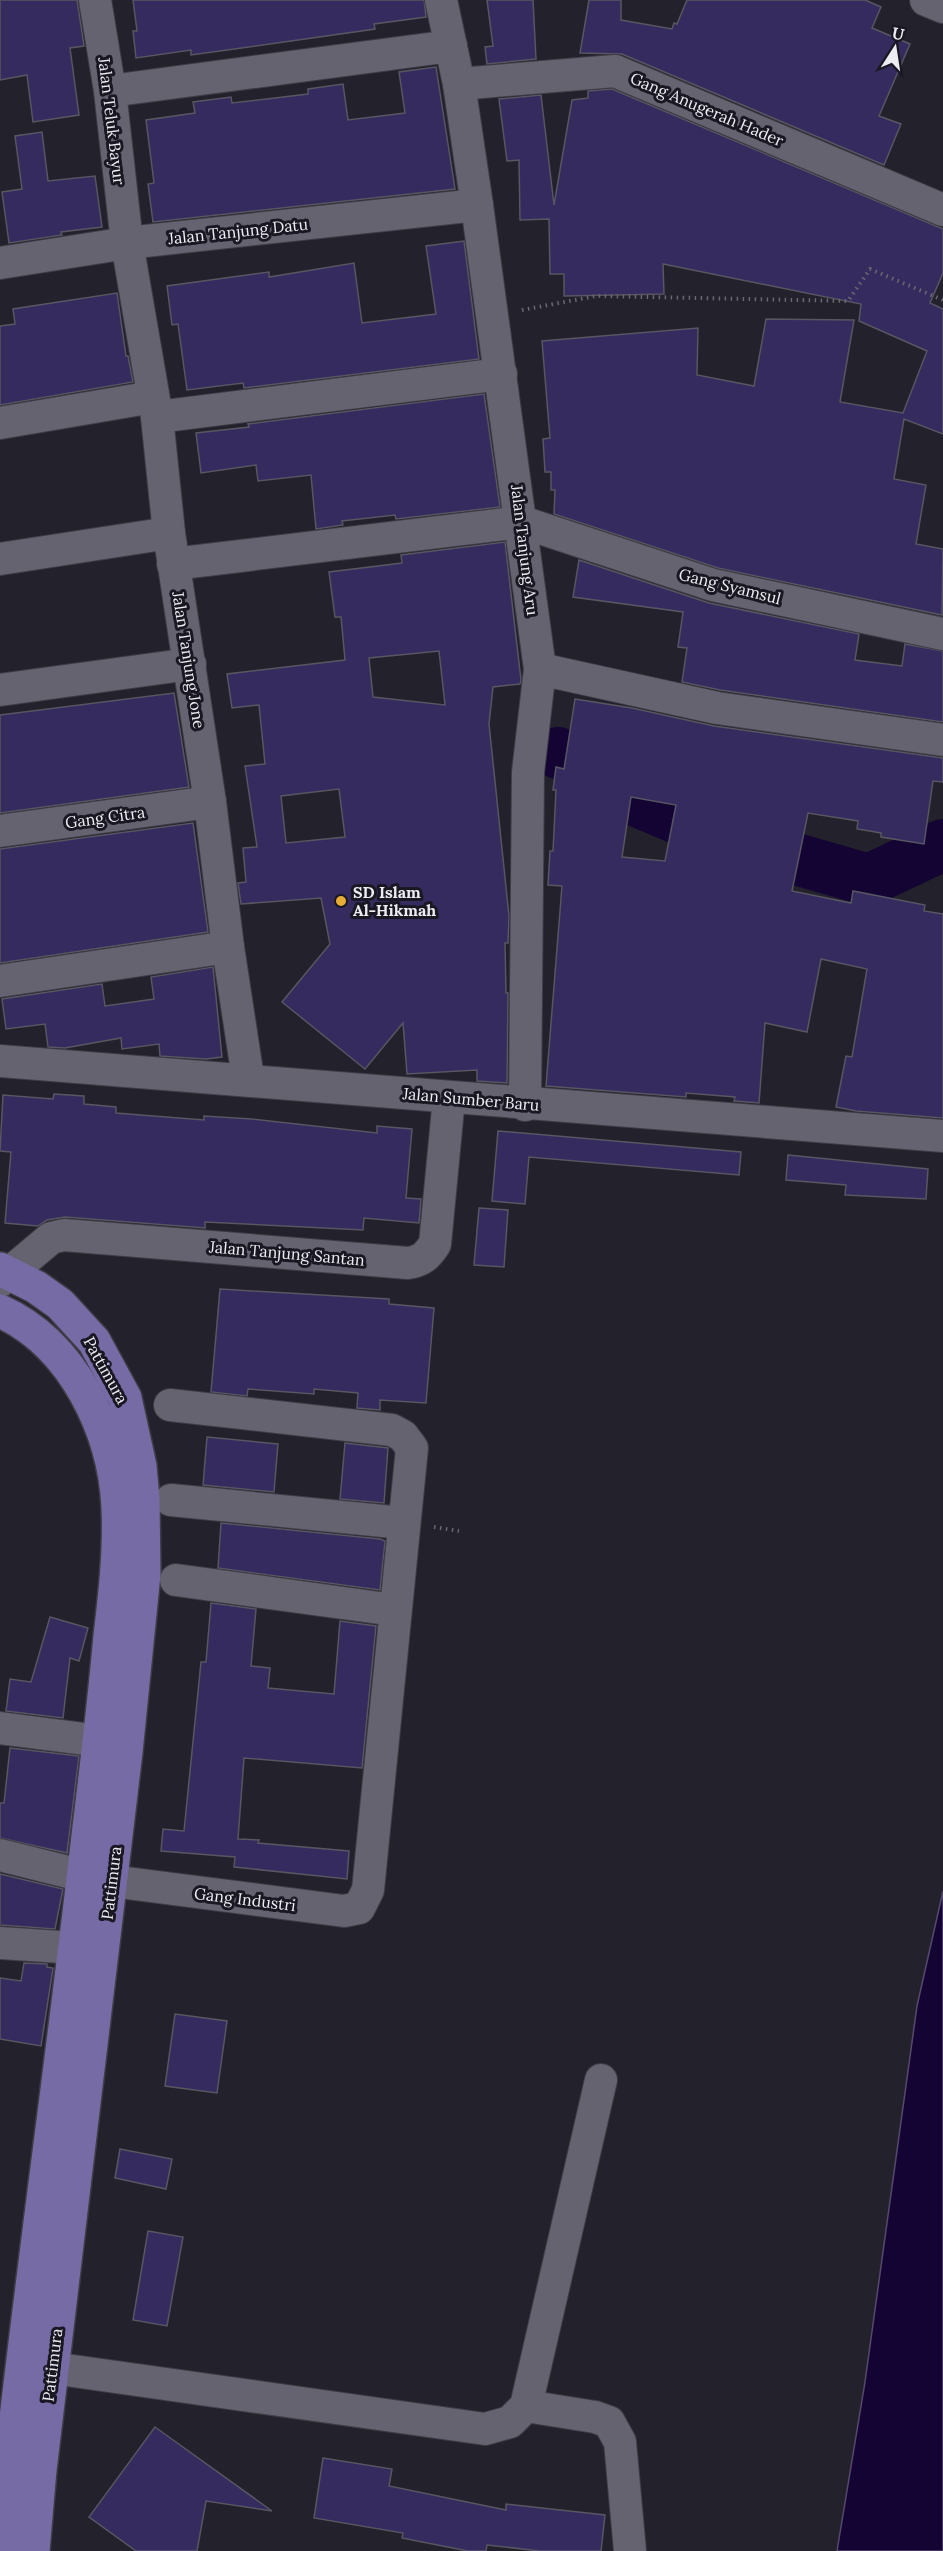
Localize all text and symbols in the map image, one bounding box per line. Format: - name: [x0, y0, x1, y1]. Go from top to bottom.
- north arrow: [865, 18, 925, 78]
- text: U: [890, 22, 906, 44]
- street label: Jalan Teluk Bayur: [94, 55, 130, 186]
- street label: Gang Anugerah Hader: [627, 68, 787, 150]
- street label: Jalan Tanjung Datu: [166, 214, 309, 248]
- street label: Jalan Tanjung Aru: [507, 483, 543, 617]
- street label: Gang Syamsul: [677, 564, 783, 608]
- street label: Jalan Tanjung Jone: [168, 589, 210, 730]
- street label: Gang Citra: [64, 802, 146, 832]
- place label: SD Islam Al-Hikmah: [353, 882, 436, 920]
- marker: SD Islam Al-Hikmah: [334, 894, 348, 908]
- street label: Jalan Sumber Baru: [401, 1083, 541, 1115]
- street label: Jalan Tanjung Santan: [208, 1236, 366, 1270]
- street label: Pattimura: [79, 1333, 133, 1407]
- street label: Pattimura: [97, 1845, 125, 1921]
- street label: Gang Industri: [193, 1883, 297, 1915]
- street label: Pattimura: [38, 2327, 66, 2403]

